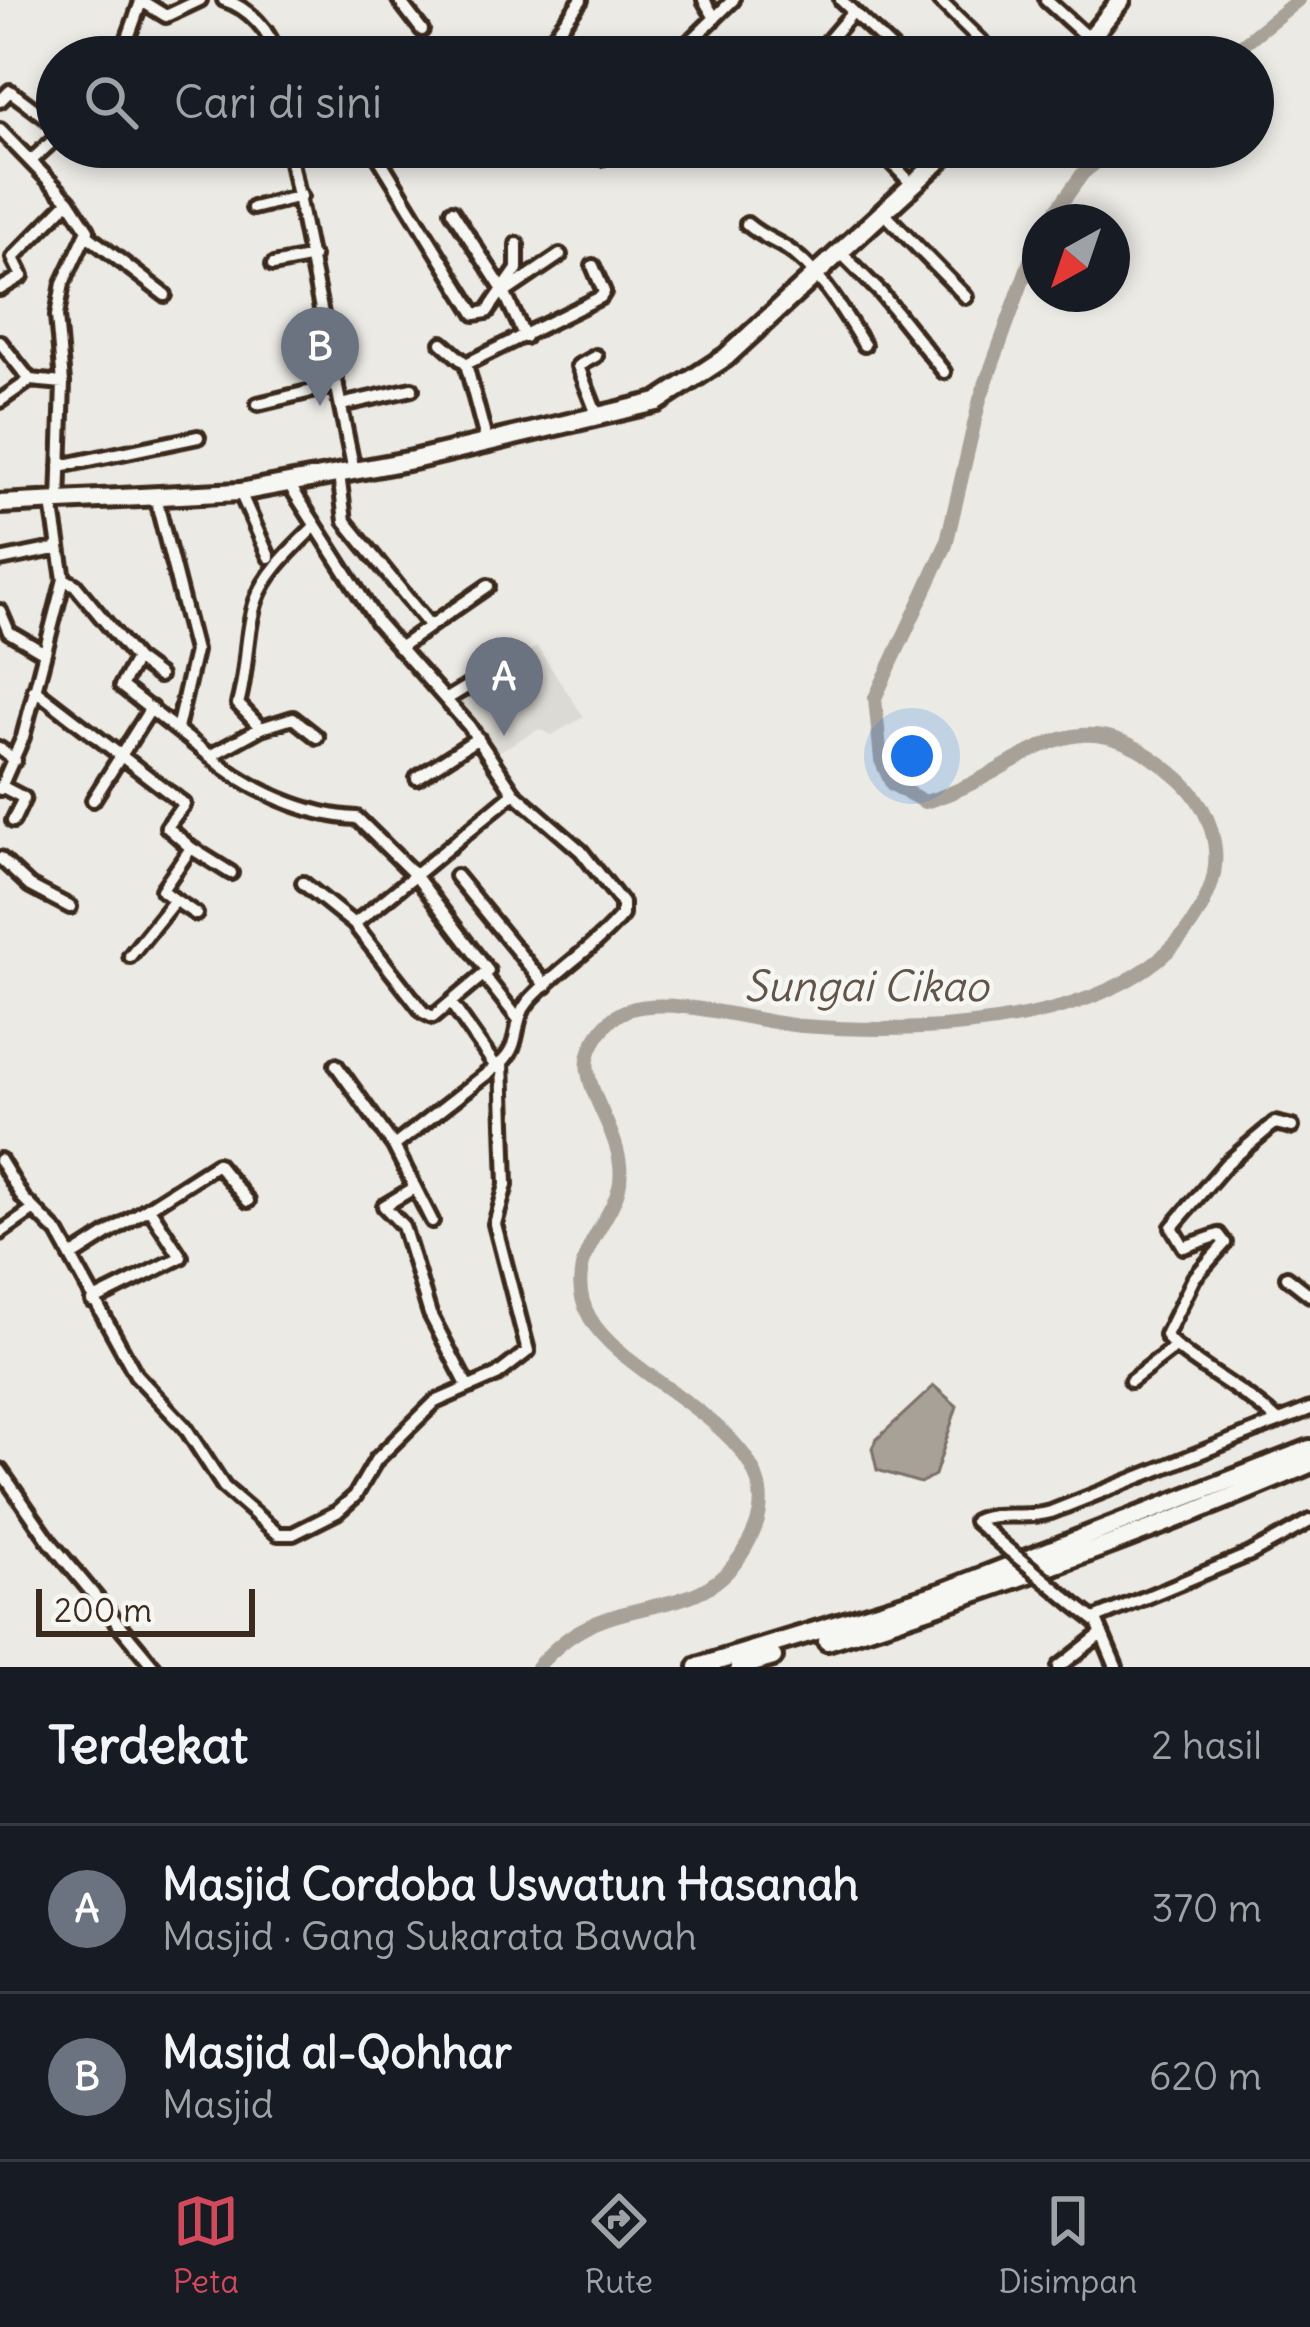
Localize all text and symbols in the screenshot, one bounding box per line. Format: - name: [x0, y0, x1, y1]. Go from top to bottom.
- search box: [36, 36, 1274, 168]
- icon: search: [78, 69, 144, 135]
- text: Cari di sini: [174, 74, 382, 130]
- north arrow: [1022, 204, 1130, 312]
- pin: B: [281, 307, 359, 406]
- pin: A: [465, 637, 543, 736]
- your location: [882, 726, 942, 786]
- water label: Sungai Cikao: [744, 960, 991, 1012]
- scale bar: [36, 1583, 255, 1636]
- text: 200 m: [54, 1589, 152, 1631]
- text: Terdekat: [48, 1713, 248, 1777]
- text: 2 hasil: [1151, 1721, 1262, 1770]
- text: Masjid Cordoba Uswatun Hasanah: [162, 1856, 859, 1912]
- text: A: [74, 1884, 100, 1933]
- text: 370 m: [1152, 1884, 1262, 1933]
- text: Masjid · Gang Sukarata Bawah: [162, 1912, 697, 1961]
- text: Masjid al-Qohhar: [162, 2024, 512, 2080]
- text: B: [74, 2052, 100, 2101]
- text: 620 m: [1149, 2052, 1262, 2101]
- text: Masjid: [162, 2080, 274, 2129]
- tab: Peta: [173, 2188, 239, 2302]
- tab: Rute: [584, 2188, 653, 2302]
- tab: Disimpan: [998, 2188, 1137, 2302]

